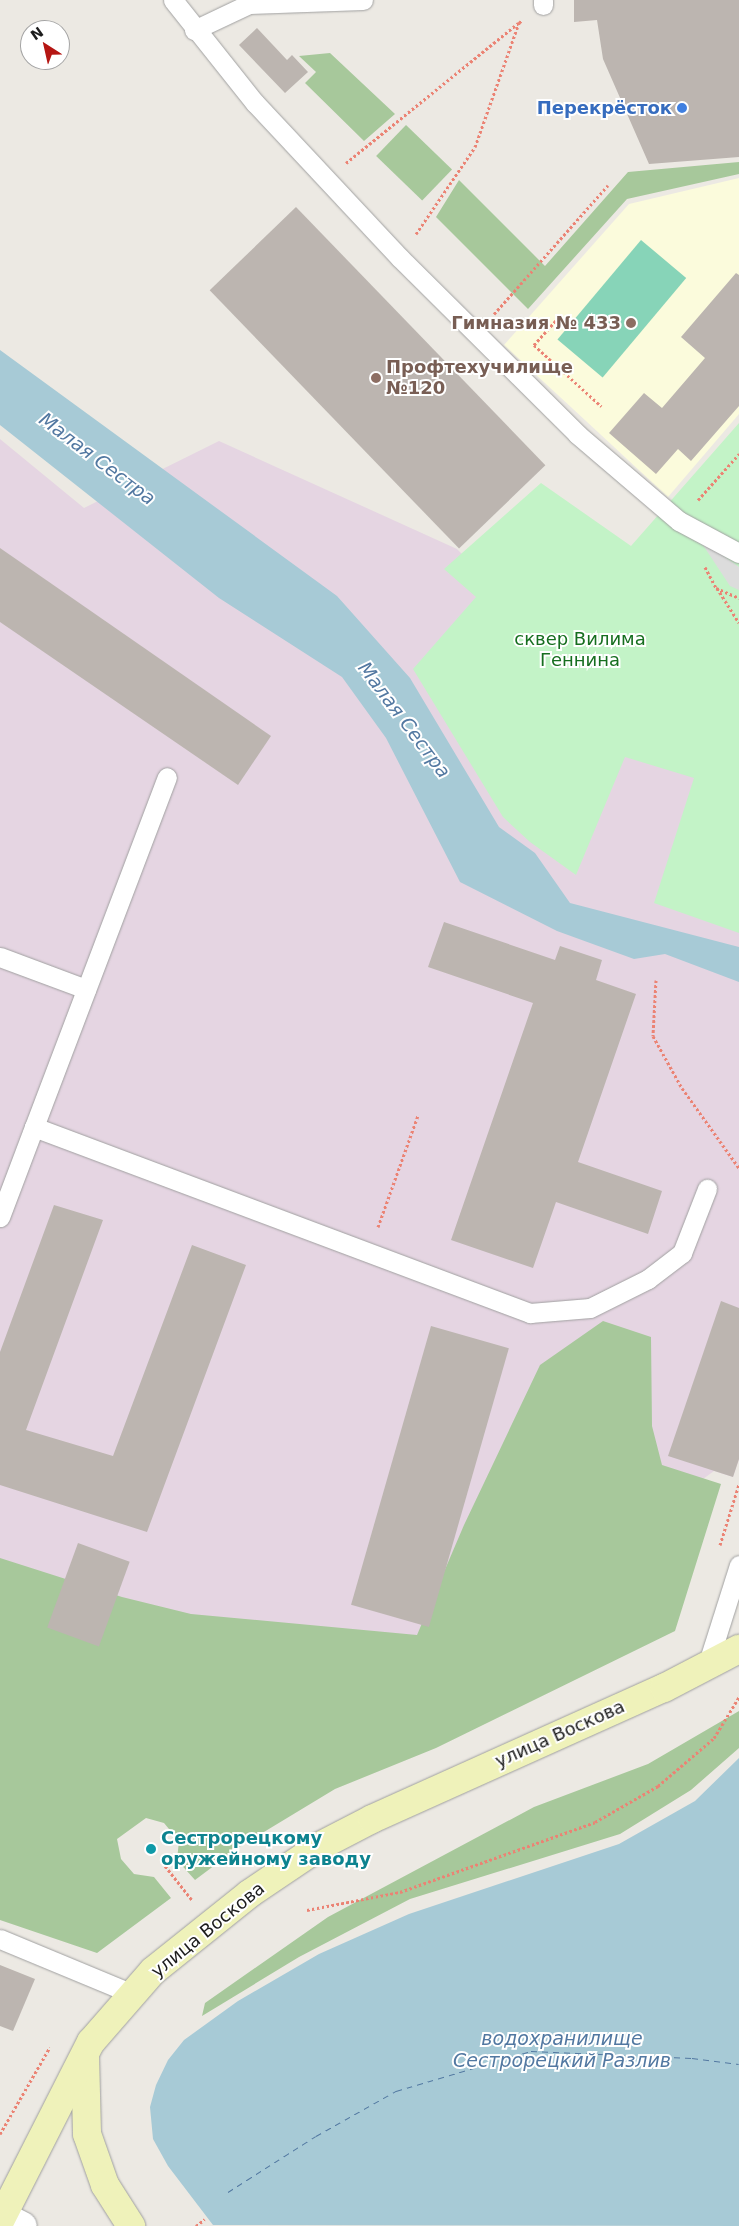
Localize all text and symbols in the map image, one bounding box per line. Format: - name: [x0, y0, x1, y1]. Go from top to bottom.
- north arrow: [20, 20, 70, 70]
- text: N: [28, 24, 46, 43]
- place label: Перекрёсток: [537, 97, 672, 119]
- marker: Перекрёсток: [676, 102, 688, 114]
- place label: Гимназия № 433: [451, 312, 621, 334]
- marker: Гимназия № 433: [625, 317, 637, 329]
- place label: Профтехучилище №120: [386, 357, 573, 399]
- marker: Профтехучилище №120: [370, 372, 382, 384]
- water label: Малая Сестра: [34, 408, 160, 510]
- park label: сквер Вилима Геннина: [514, 629, 646, 672]
- water label: Малая Сестра: [353, 657, 455, 783]
- street label: улица Воскова: [492, 1696, 628, 1772]
- place label: Сестрорецкому оружейному заводу: [161, 1828, 371, 1870]
- marker: Сестрорецкому оружейному заводу: [145, 1843, 157, 1855]
- street label: улица Воскова: [147, 1878, 269, 1982]
- water label: водохранилище Сестрорецкий Разлив: [453, 2028, 671, 2072]

